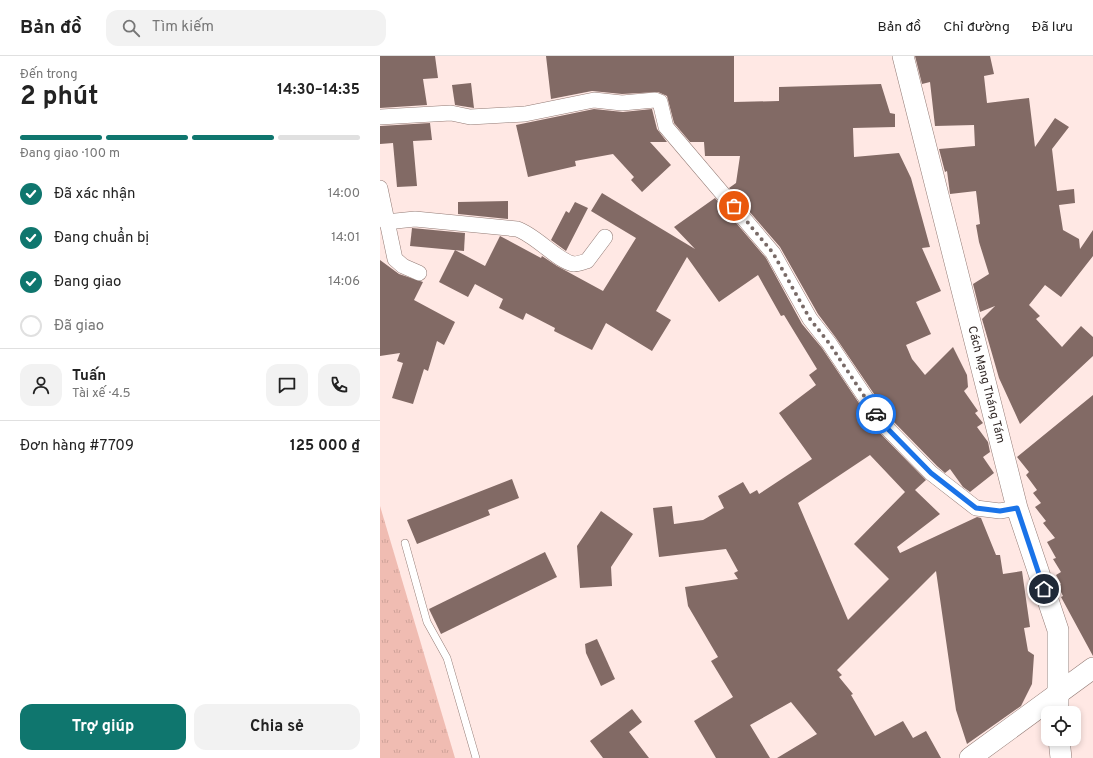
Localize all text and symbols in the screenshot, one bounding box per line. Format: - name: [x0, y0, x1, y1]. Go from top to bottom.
- search box: [106, 10, 386, 46]
- text: Bản đồ: [20, 16, 82, 40]
- icon: search: [120, 17, 142, 39]
- text: Tìm kiếm: [152, 18, 214, 37]
- text: Bản đồ: [877, 19, 921, 36]
- text: Chỉ đường: [943, 19, 1010, 36]
- text: Đã lưu: [1032, 19, 1073, 36]
- text: Đến trong: [20, 67, 78, 83]
- text: 2 phút: [20, 81, 98, 114]
- text: 14:30–14:35: [277, 81, 360, 100]
- text: Đang giao · 100 m: [20, 146, 120, 162]
- icon: check: [20, 183, 42, 205]
- text: Đã xác nhận: [54, 185, 135, 204]
- text: 14:00: [328, 186, 360, 202]
- pin: [717, 189, 751, 223]
- icon: bag: [723, 195, 745, 217]
- icon: check: [20, 227, 42, 249]
- text: Đang chuẩn bị: [54, 229, 149, 248]
- text: 14:01: [331, 230, 360, 246]
- icon: check: [20, 271, 42, 293]
- text: Đang giao: [54, 273, 121, 292]
- text: 14:06: [328, 274, 360, 290]
- text: Đã giao: [54, 317, 104, 336]
- street label: Cách Mạng Tháng Tám: [963, 324, 1008, 445]
- button: person: [20, 364, 62, 406]
- button: chat: [266, 364, 308, 406]
- button: phone: [318, 364, 360, 406]
- text: Tuấn: [72, 367, 106, 386]
- text: Tài xế · 4.5: [72, 386, 131, 402]
- courier: [856, 394, 896, 434]
- icon: car: [865, 403, 887, 425]
- text: Đơn hàng #7709: [20, 437, 134, 456]
- text: 125 000 ₫: [290, 437, 360, 456]
- pin: [1027, 572, 1061, 606]
- icon: home: [1033, 578, 1055, 600]
- button: Trợ giúp: [20, 704, 186, 750]
- button: Chia sẻ: [194, 704, 360, 750]
- map controls: [1041, 706, 1081, 746]
- button: locate: [1041, 706, 1081, 746]

